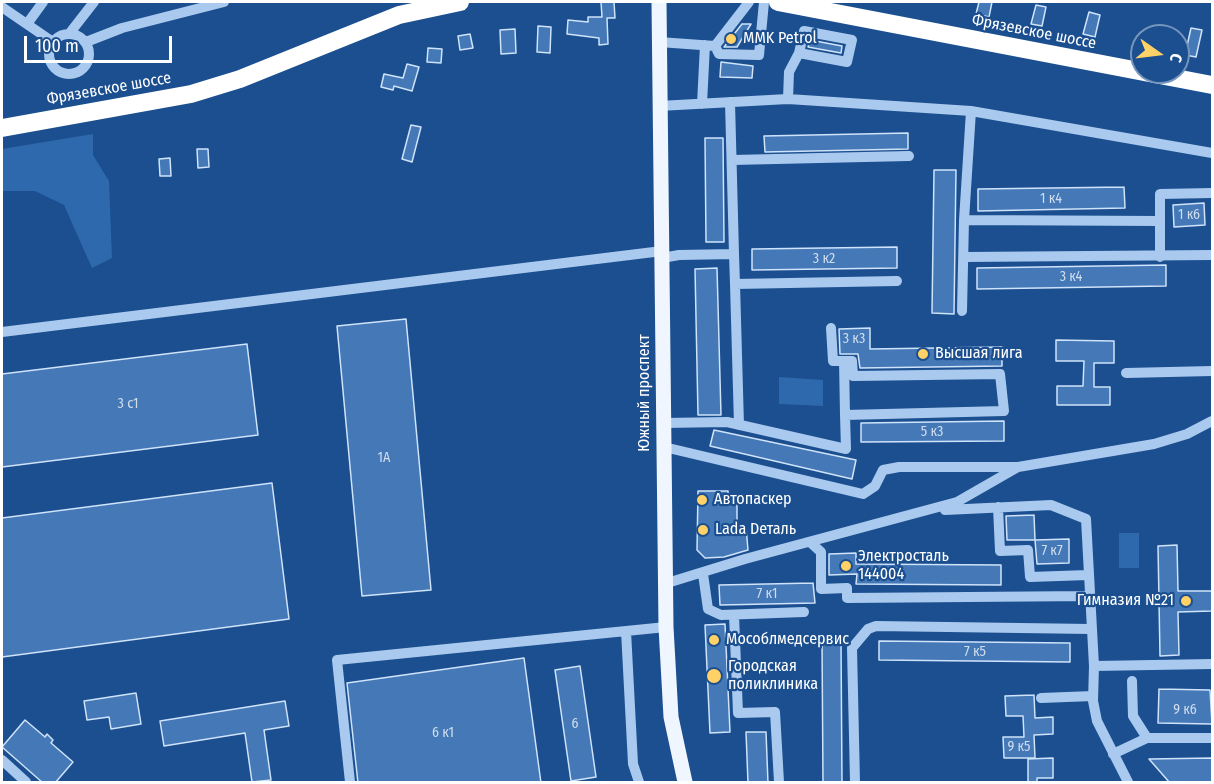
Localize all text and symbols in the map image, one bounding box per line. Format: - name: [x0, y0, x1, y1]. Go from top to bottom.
- street label: Фрязевское шоссе: [970, 11, 1098, 53]
- scale bar: [27, 24, 176, 62]
- north arrow: [1130, 24, 1190, 84]
- place label: MMK Petrol: [743, 29, 817, 49]
- marker: MMK Petrol: [724, 32, 738, 46]
- text: 100 m: [35, 35, 79, 57]
- text: С: [1166, 52, 1186, 64]
- street label: Фрязевское шоссе: [45, 69, 173, 109]
- house number: 1 к4: [1040, 191, 1062, 207]
- house number: 1 к6: [1178, 207, 1200, 223]
- house number: 3 к2: [813, 251, 835, 267]
- house number: 3 к4: [1060, 269, 1082, 285]
- house number: 3 к3: [843, 331, 865, 347]
- street label: Южный проспект: [635, 334, 655, 452]
- place label: Высшая лига: [935, 344, 1022, 364]
- marker: Высшая лига: [916, 347, 930, 361]
- house number: 3 с1: [118, 396, 138, 412]
- house number: 5 к3: [921, 424, 943, 440]
- house number: 1А: [378, 450, 390, 466]
- place label: Автопаскер: [714, 490, 792, 510]
- marker: Автопаскер: [695, 493, 709, 507]
- place label: Lada Dеталь: [715, 520, 796, 540]
- marker: Lada Dеталь: [696, 523, 710, 537]
- house number: 7 к7: [1041, 543, 1063, 559]
- place label: Электросталь 144004: [858, 547, 949, 585]
- marker: Электросталь 144004: [839, 559, 853, 573]
- house number: 7 к1: [757, 586, 777, 602]
- place label: Гимназия №21: [1077, 591, 1174, 611]
- marker: Гимназия №21: [1179, 594, 1193, 608]
- place label: Мособлмедсервис: [726, 630, 849, 650]
- marker: Мособлмедсервис: [707, 633, 721, 647]
- house number: 7 к5: [964, 644, 986, 660]
- place label: Городская поликлиника: [728, 657, 818, 695]
- marker: Городская поликлиника: [705, 667, 723, 685]
- house number: 9 к6: [1173, 702, 1197, 718]
- house number: 6: [572, 716, 578, 732]
- house number: 6 к1: [432, 725, 454, 741]
- house number: 9 к5: [1008, 739, 1030, 755]

